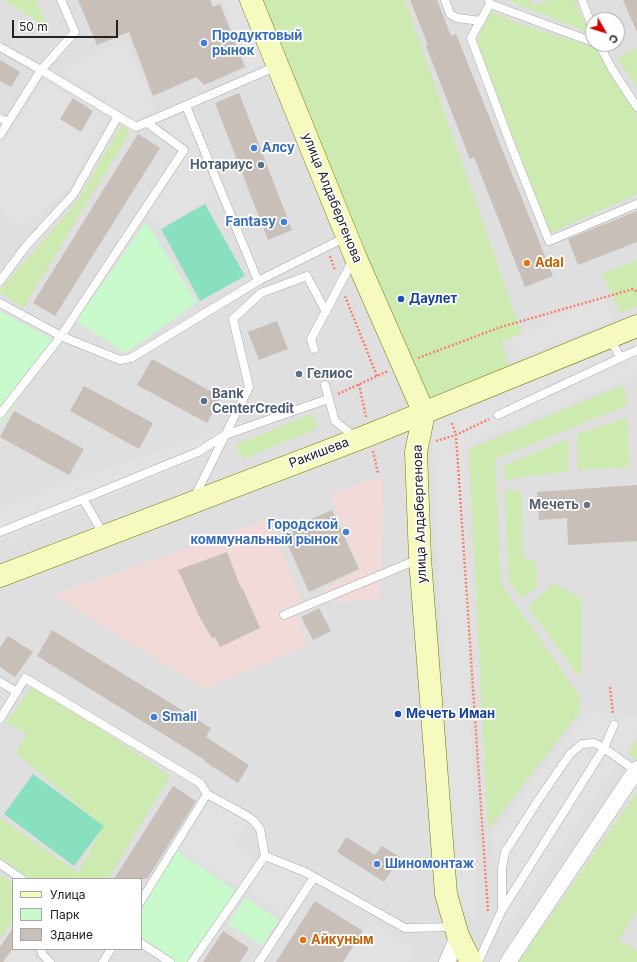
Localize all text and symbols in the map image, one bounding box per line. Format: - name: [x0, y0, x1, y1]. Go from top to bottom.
- scale bar: [14, 12, 120, 38]
- north arrow: [585, 12, 625, 52]
- text: 50 m: [19, 19, 48, 34]
- place label: Продуктовый рынок: [212, 28, 302, 59]
- text: С: [606, 31, 622, 46]
- marker: Продуктовый рынок: [199, 38, 209, 48]
- street label: улица Алдабергенова: [299, 131, 365, 265]
- place label: Алсу: [262, 140, 295, 156]
- marker: Алсу: [249, 143, 259, 153]
- place label: Нотариус: [190, 157, 253, 173]
- marker: Нотариус: [256, 160, 266, 170]
- place label: Fantasy: [225, 214, 276, 230]
- marker: Fantasy: [279, 217, 289, 227]
- place label: Adal: [535, 255, 564, 271]
- marker: Adal: [522, 258, 532, 268]
- place label: Даулет: [409, 291, 457, 307]
- marker: Даулет: [396, 294, 406, 304]
- place label: Гелиос: [307, 366, 353, 382]
- marker: Гелиос: [294, 369, 304, 379]
- place label: Bank CenterCredit: [212, 386, 294, 417]
- marker: Bank CenterCredit: [199, 396, 209, 406]
- street label: Ракишева: [287, 434, 351, 472]
- street label: улица Алдабергенова: [410, 444, 430, 584]
- place label: Мечеть: [529, 497, 579, 513]
- marker: Мечеть: [582, 500, 592, 510]
- place label: Городской коммунальный рынок: [191, 517, 338, 548]
- marker: Городской коммунальный рынок: [341, 527, 351, 537]
- place label: Мечеть Иман: [406, 706, 495, 722]
- place label: Small: [162, 709, 197, 725]
- marker: Мечеть Иман: [393, 709, 403, 719]
- marker: Small: [149, 712, 159, 722]
- place label: Шиномонтаж: [385, 856, 474, 872]
- marker: Шиномонтаж: [372, 859, 382, 869]
- legend: [12, 878, 142, 950]
- text: Улица: [50, 887, 85, 902]
- text: Парк: [50, 907, 80, 922]
- text: Здание: [50, 927, 93, 942]
- place label: Айкуным: [311, 932, 373, 948]
- marker: Айкуным: [298, 935, 308, 945]

